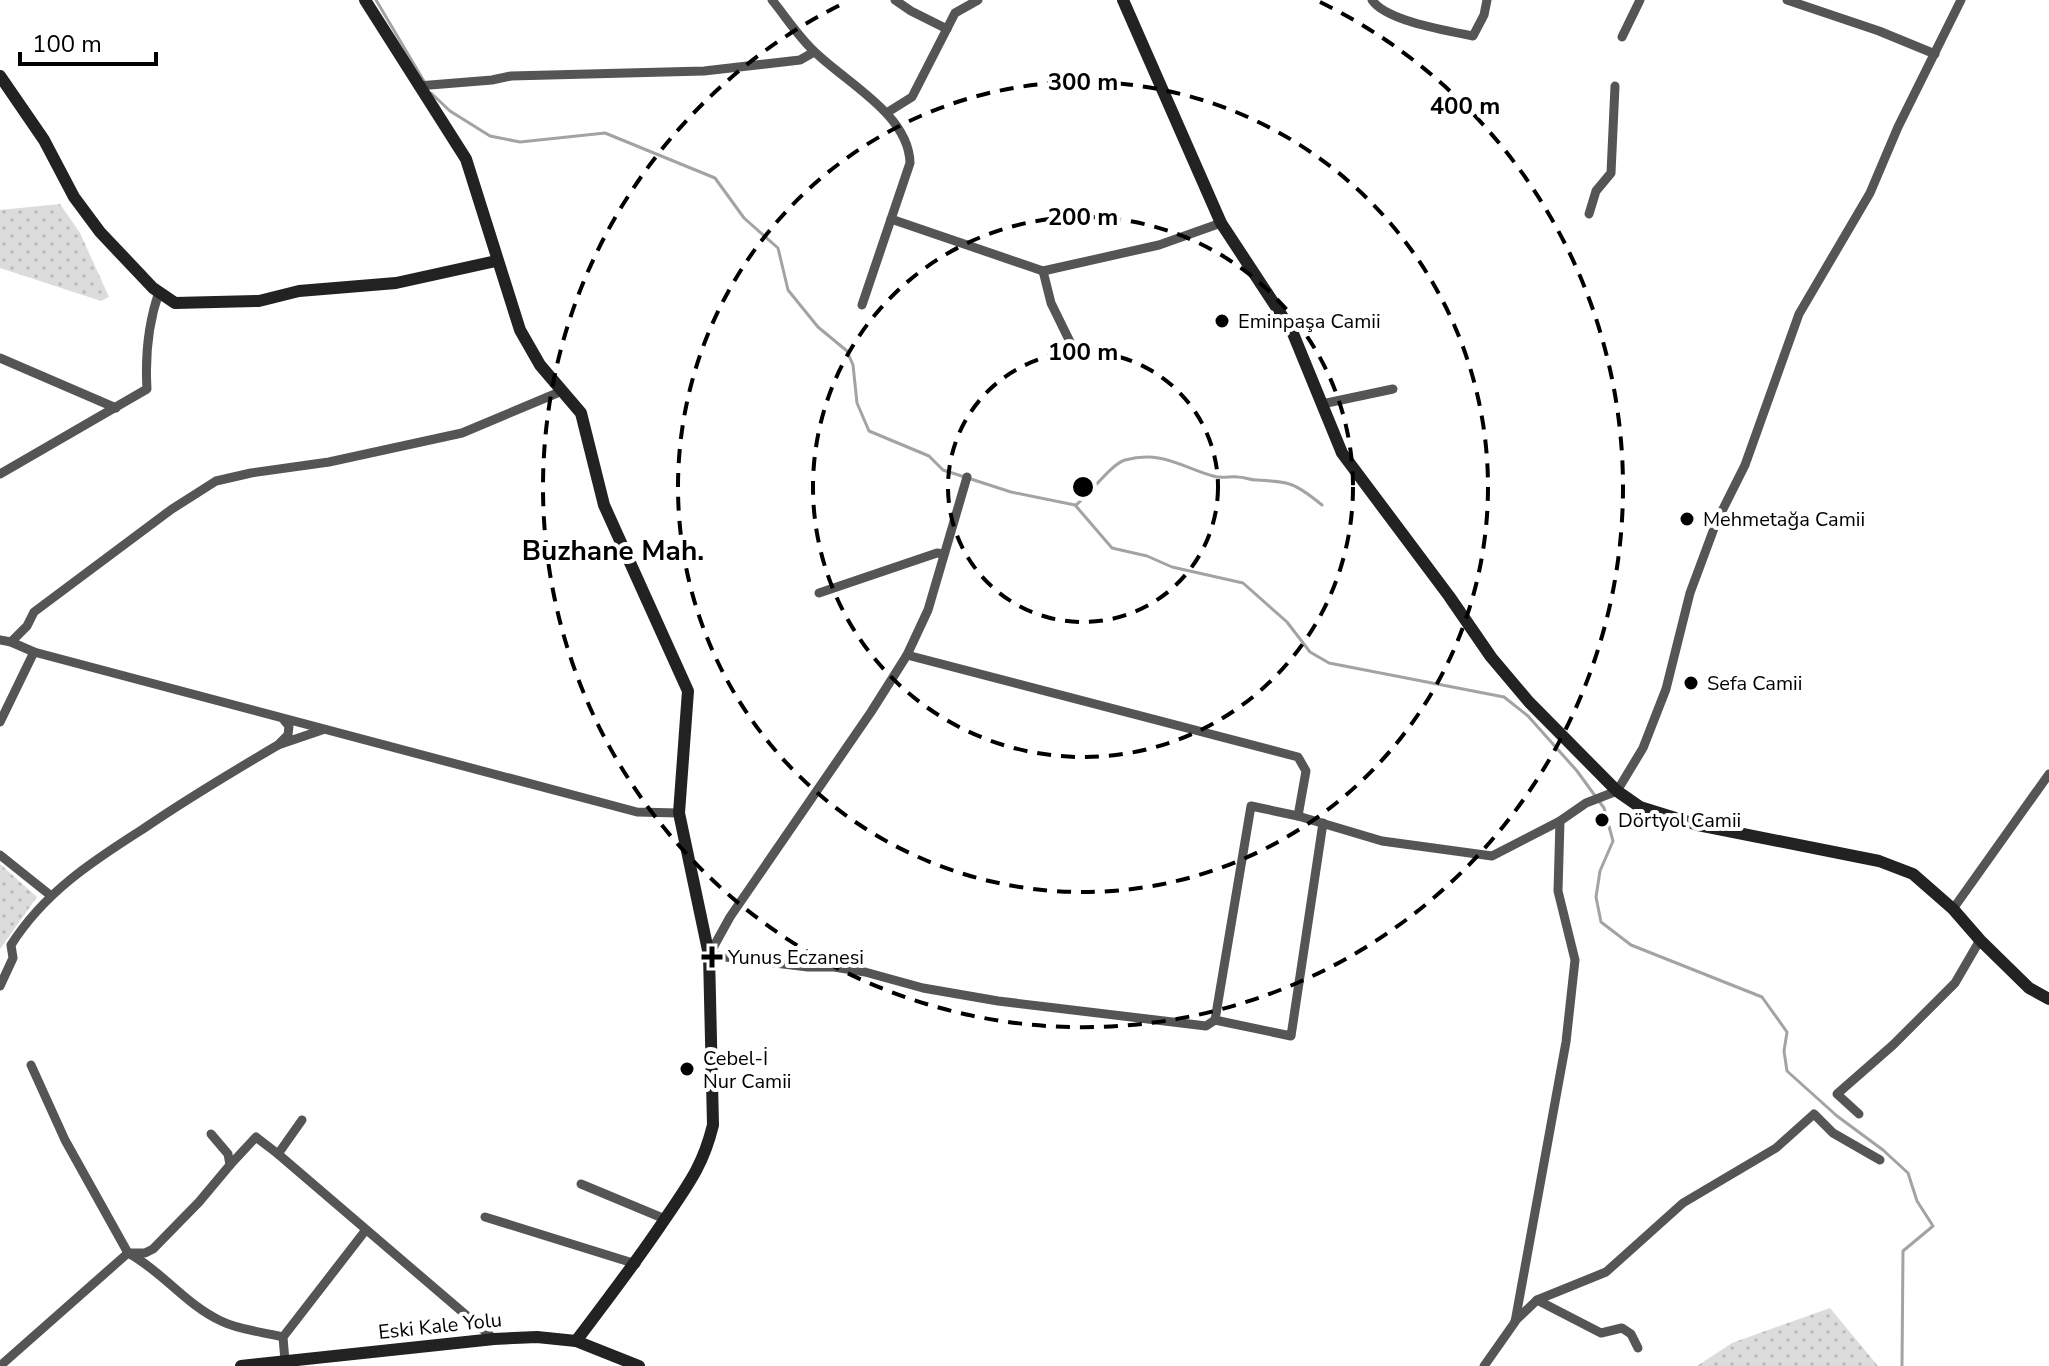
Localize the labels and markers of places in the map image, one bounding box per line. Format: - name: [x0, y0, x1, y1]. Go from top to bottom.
- place label: Eminpaşa Camii: [1238, 308, 1381, 335]
- marker: Eminpaşa Camii: [1213, 312, 1231, 330]
- centre of rings: [1069, 473, 1097, 501]
- place label: Mehmetağa Camii: [1703, 506, 1865, 533]
- marker: Mehmetağa Camii: [1678, 510, 1696, 528]
- place label: Sefa Camii: [1707, 670, 1802, 697]
- marker: Sefa Camii: [1682, 674, 1700, 692]
- place label: Dörtyol Camii: [1618, 807, 1741, 834]
- marker: Dörtyol Camii: [1593, 811, 1611, 829]
- place label: Yunus Eczanesi: [727, 944, 864, 971]
- marker: Yunus Eczanesi: [703, 948, 721, 966]
- place label: Cebel-İ Nur Camii: [703, 1045, 791, 1095]
- marker: Cebel-İ Nur Camii: [678, 1060, 696, 1078]

